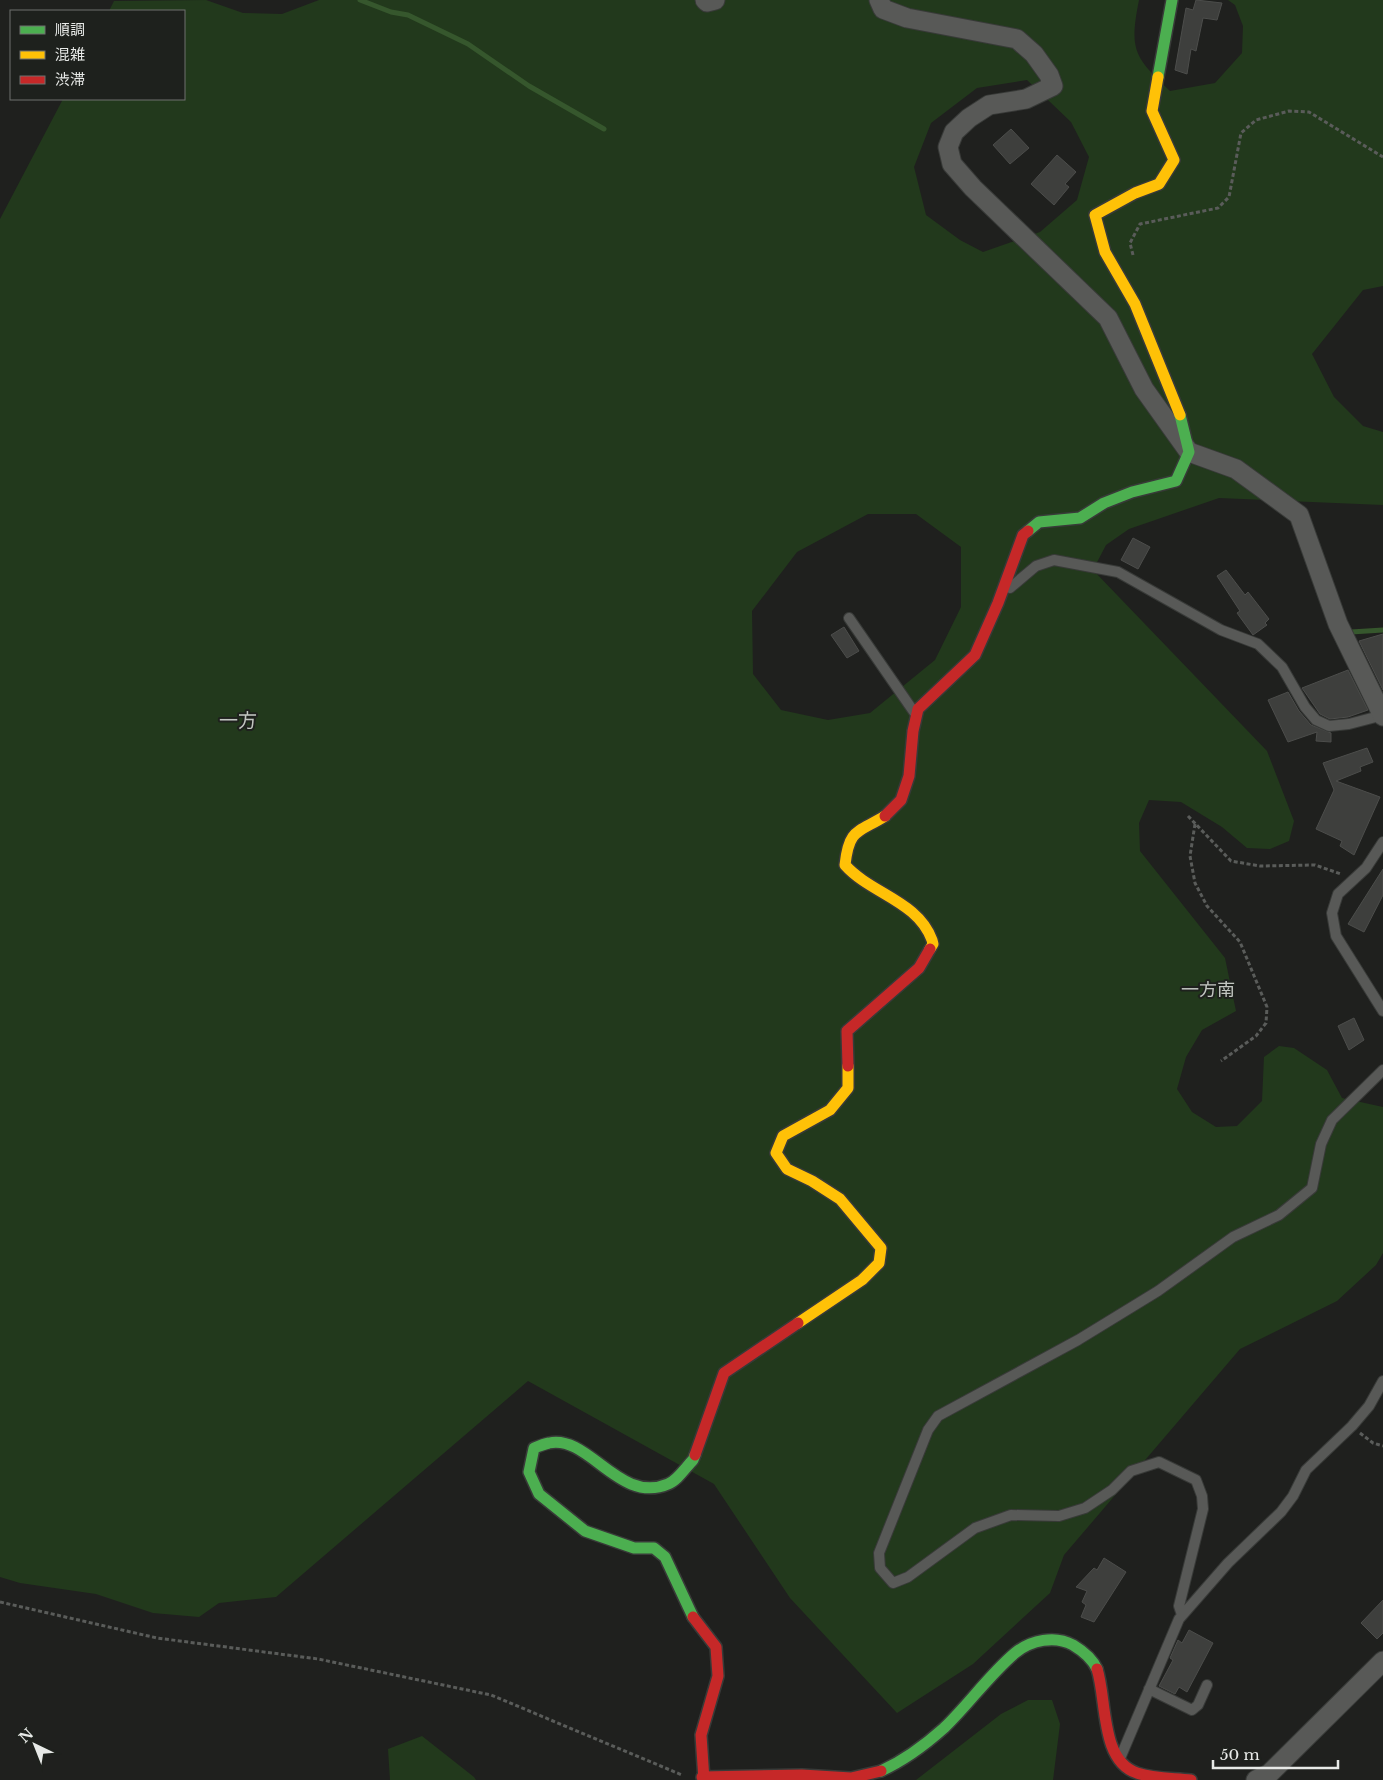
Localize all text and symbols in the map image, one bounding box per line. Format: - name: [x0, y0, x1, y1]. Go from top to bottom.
- legend: [10, 10, 185, 100]
- text: 順調: [55, 20, 85, 39]
- text: 混雑: [55, 45, 85, 64]
- text: 渋滞: [55, 70, 85, 89]
- district label: 一方: [219, 709, 257, 732]
- district label: 一方南: [1181, 979, 1235, 1001]
- north arrow: [10, 1720, 60, 1770]
- text: N: [15, 1724, 37, 1747]
- scale bar: [1213, 1738, 1338, 1770]
- text: 50 m: [1220, 1745, 1260, 1764]

